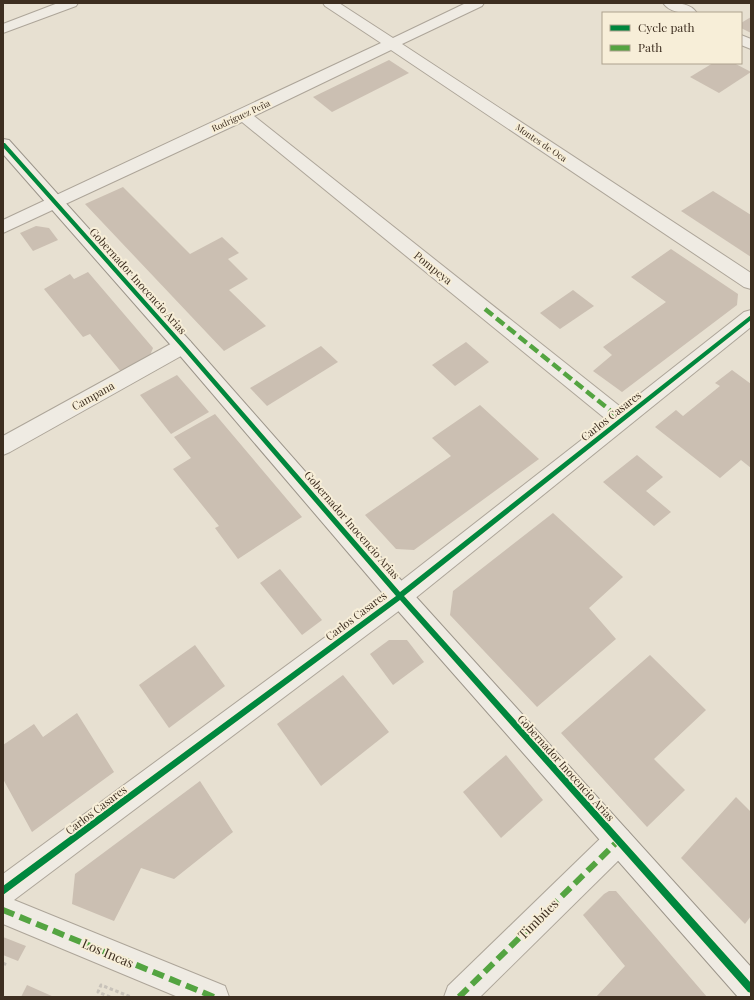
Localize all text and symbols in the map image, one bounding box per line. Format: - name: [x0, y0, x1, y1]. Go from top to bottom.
- legend: [602, 12, 742, 64]
- text: Cycle path: [638, 19, 695, 35]
- text: Path: [638, 39, 662, 55]
- street label: Rodríguez Peña: [209, 96, 272, 134]
- street label: Montes de Oca: [514, 121, 570, 164]
- street label: Gobernador Inocencio Arias: [86, 224, 190, 337]
- street label: Pompeya: [411, 248, 456, 288]
- street label: Campana: [69, 377, 117, 413]
- street label: Carlos Casares: [577, 387, 644, 444]
- street label: Gobernador Inocencio Arias: [301, 467, 404, 582]
- street label: Carlos Casares: [322, 588, 389, 644]
- street label: Gobernador Inocencio Arias: [514, 711, 618, 824]
- street label: Carlos Casares: [62, 782, 129, 838]
- street label: Timbúes: [514, 895, 562, 943]
- street label: Los Incas: [80, 934, 137, 971]

